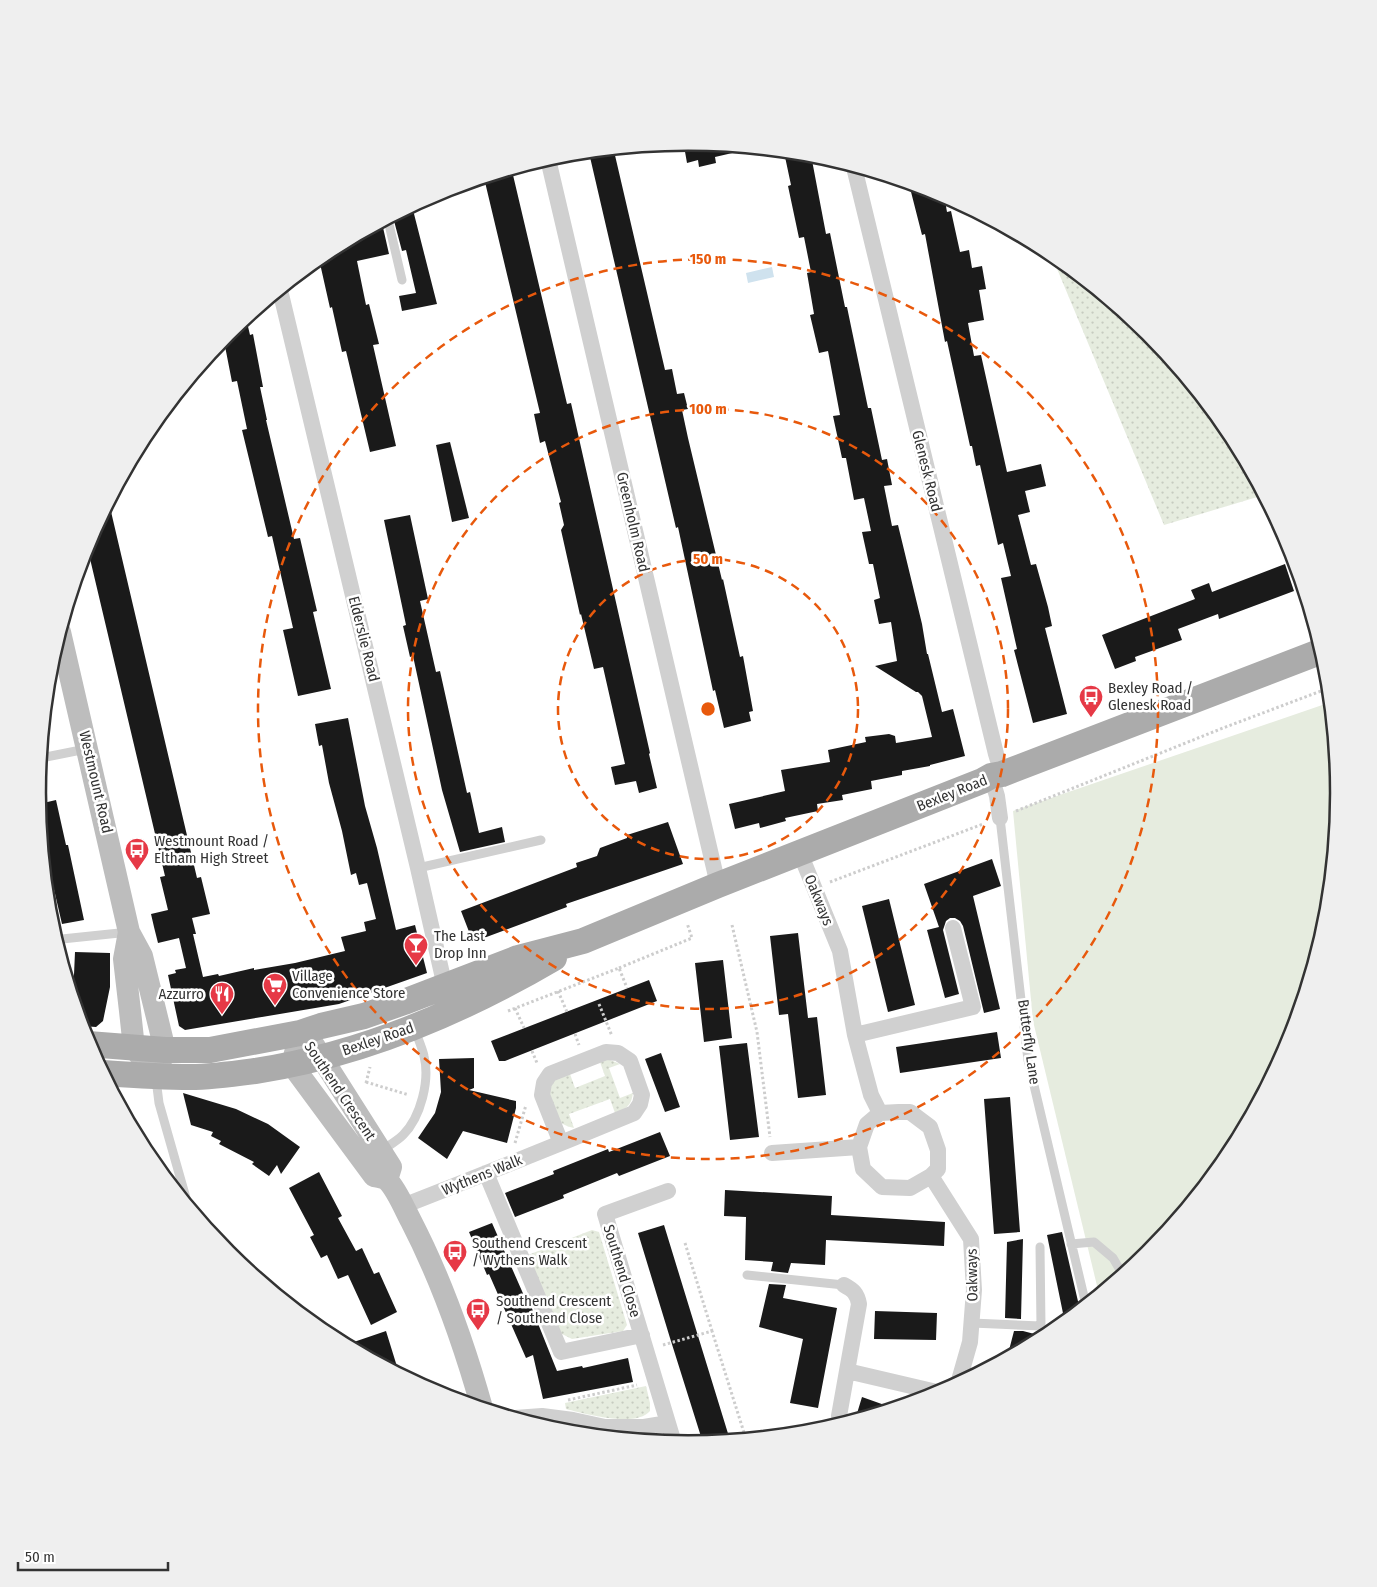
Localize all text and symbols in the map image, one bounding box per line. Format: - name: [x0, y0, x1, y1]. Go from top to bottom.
- text: 150 m: [690, 250, 726, 268]
- text: 100 m: [689, 400, 727, 418]
- street label: Glenesk Road: [908, 428, 946, 514]
- street label: Greenholm Road: [613, 470, 653, 574]
- text: 50 m: [693, 550, 723, 568]
- street label: Elderslie Road: [345, 594, 383, 684]
- place label: Bexley Road / Glenesk Road: [1108, 679, 1193, 714]
- bus stop icon: Bexley Road / Glenesk Road: [1078, 684, 1104, 718]
- centre of rings: [699, 700, 717, 718]
- street label: Westmount Road: [75, 729, 117, 835]
- street label: Bexley Road: [914, 771, 990, 815]
- place label: Westmount Road / Eltham High Street: [154, 832, 269, 867]
- bus stop icon: Westmount Road / Eltham High Street: [124, 837, 150, 871]
- street label: Oakways: [801, 872, 837, 928]
- place label: The Last Drop Inn: [434, 927, 487, 962]
- bar icon: The Last Drop Inn: [403, 932, 429, 966]
- place label: Village Convenience Store: [292, 967, 405, 1002]
- supermarket icon: Village Convenience Store: [262, 972, 288, 1006]
- restaurant icon: Azzurro: [209, 981, 235, 1015]
- place label: Azzurro: [159, 985, 204, 1003]
- street label: Butterfly Lane: [1014, 998, 1044, 1086]
- street label: Bexley Road: [340, 1018, 416, 1060]
- street label: Southend Crescent: [300, 1038, 380, 1144]
- street label: Wythens Walk: [439, 1151, 525, 1199]
- street label: Southend Close: [599, 1222, 645, 1320]
- place label: Southend Crescent / Wythens Walk: [472, 1234, 587, 1269]
- bus stop icon: Southend Crescent / Wythens Walk: [442, 1239, 468, 1273]
- street label: Oakways: [963, 1248, 981, 1302]
- place label: Southend Crescent / Southend Close: [496, 1292, 611, 1327]
- bus stop icon: Southend Crescent / Southend Close: [465, 1297, 491, 1331]
- scale bar: [18, 1540, 168, 1572]
- text: 50 m: [25, 1548, 55, 1566]

